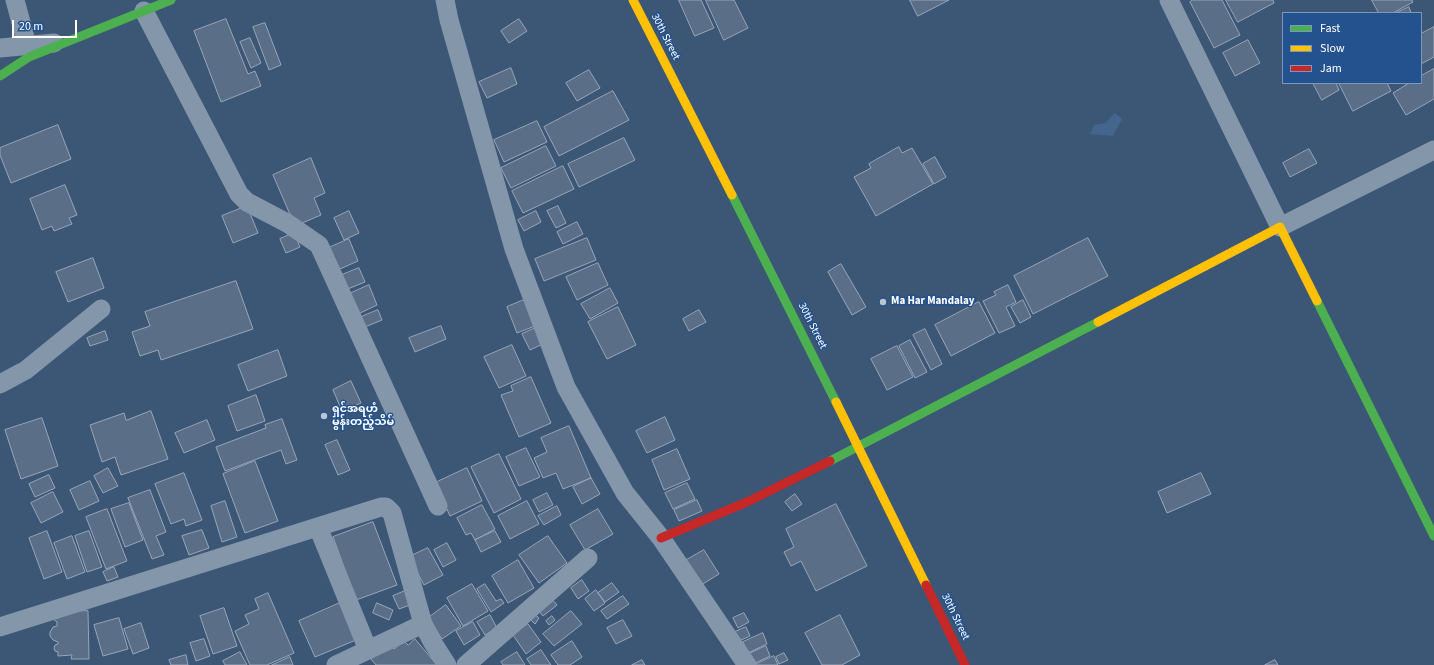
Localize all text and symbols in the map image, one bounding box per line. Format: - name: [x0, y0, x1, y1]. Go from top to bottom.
- scale bar: [14, 12, 79, 38]
- street label: 30th Street: [648, 12, 682, 62]
- legend: [1282, 12, 1422, 84]
- text: 20 m: [19, 18, 43, 35]
- text: Fast: [1320, 20, 1340, 37]
- text: Slow: [1320, 40, 1345, 57]
- text: Jam: [1320, 60, 1342, 77]
- place label: Ma Har Mandalay: [891, 295, 974, 309]
- marker: Ma Har Mandalay: [878, 297, 888, 307]
- street label: 30th Street: [795, 301, 829, 351]
- place label: ရှင်အရဟံ မွန်းတည့်သိမ်: [332, 403, 394, 429]
- marker: ရှင်အရဟံ မွန်းတည့်သိမ်: [319, 411, 329, 421]
- street label: 30th Street: [938, 591, 972, 643]

